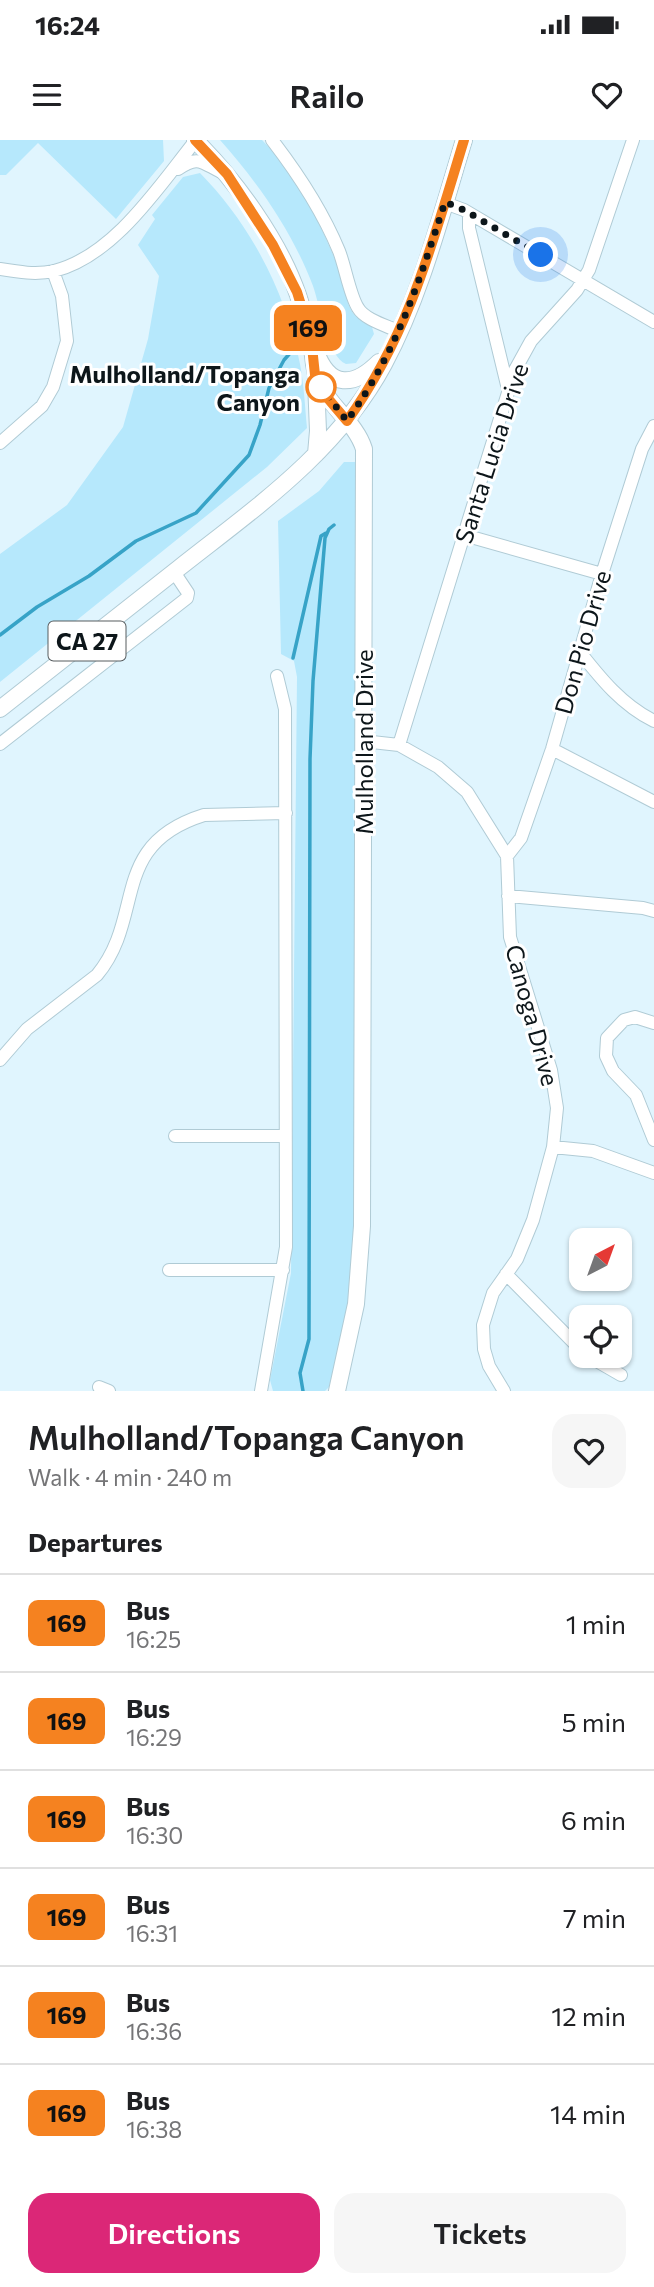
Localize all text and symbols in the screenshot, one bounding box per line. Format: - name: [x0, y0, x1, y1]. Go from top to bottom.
- text: 16:24: [35, 9, 100, 40]
- text: Railo: [290, 75, 364, 115]
- icon: menu: [28, 76, 66, 114]
- icon: heart: [588, 76, 626, 114]
- your location: [523, 237, 558, 272]
- line badge: 169: [268, 305, 348, 351]
- text: 169: [288, 313, 328, 342]
- place label: Mulholland/Topanga Canyon: [69, 359, 300, 416]
- street label: Santa Lucia Drive: [448, 359, 534, 547]
- marker: Mulholland/Topanga Canyon: [306, 372, 336, 402]
- street label: Don Pio Drive: [548, 567, 616, 717]
- road number: CA 27: [48, 621, 126, 660]
- street label: Mulholland Drive: [349, 649, 378, 835]
- street label: Canoga Drive: [500, 941, 566, 1089]
- north arrow: [569, 1228, 632, 1292]
- map controls: [569, 1228, 632, 1368]
- button: locate: [569, 1305, 632, 1368]
- button: heart: [552, 1414, 626, 1488]
- text: Mulholland/Topanga Canyon: [28, 1416, 464, 1457]
- text: Walk · 4 min · 240 m: [28, 1463, 232, 1491]
- text: Departures: [28, 1526, 163, 1557]
- text: Bus: [126, 1594, 170, 1625]
- text: 169: [46, 1608, 87, 1637]
- text: 1 min: [566, 1608, 626, 1639]
- text: 16:25: [126, 1625, 181, 1653]
- text: Bus: [126, 1692, 170, 1723]
- text: 169: [46, 1706, 87, 1735]
- text: 5 min: [562, 1706, 626, 1737]
- text: 16:29: [126, 1723, 182, 1751]
- text: Bus: [126, 1790, 170, 1821]
- text: 169: [46, 1804, 87, 1833]
- text: 6 min: [561, 1804, 626, 1835]
- text: 16:30: [126, 1821, 183, 1849]
- text: Bus: [126, 1888, 170, 1919]
- text: 169: [46, 1902, 87, 1931]
- text: 7 min: [563, 1902, 626, 1933]
- text: 16:31: [126, 1919, 178, 1947]
- text: Bus: [126, 1986, 170, 2017]
- text: 169: [46, 2000, 87, 2029]
- text: 12 min: [551, 2000, 626, 2031]
- text: 16:36: [126, 2017, 182, 2045]
- text: Bus: [126, 2084, 170, 2115]
- text: 169: [46, 2098, 87, 2127]
- text: 14 min: [550, 2098, 626, 2129]
- text: 16:38: [126, 2115, 182, 2143]
- button: Directions: [28, 2193, 320, 2273]
- button: Tickets: [334, 2193, 626, 2273]

